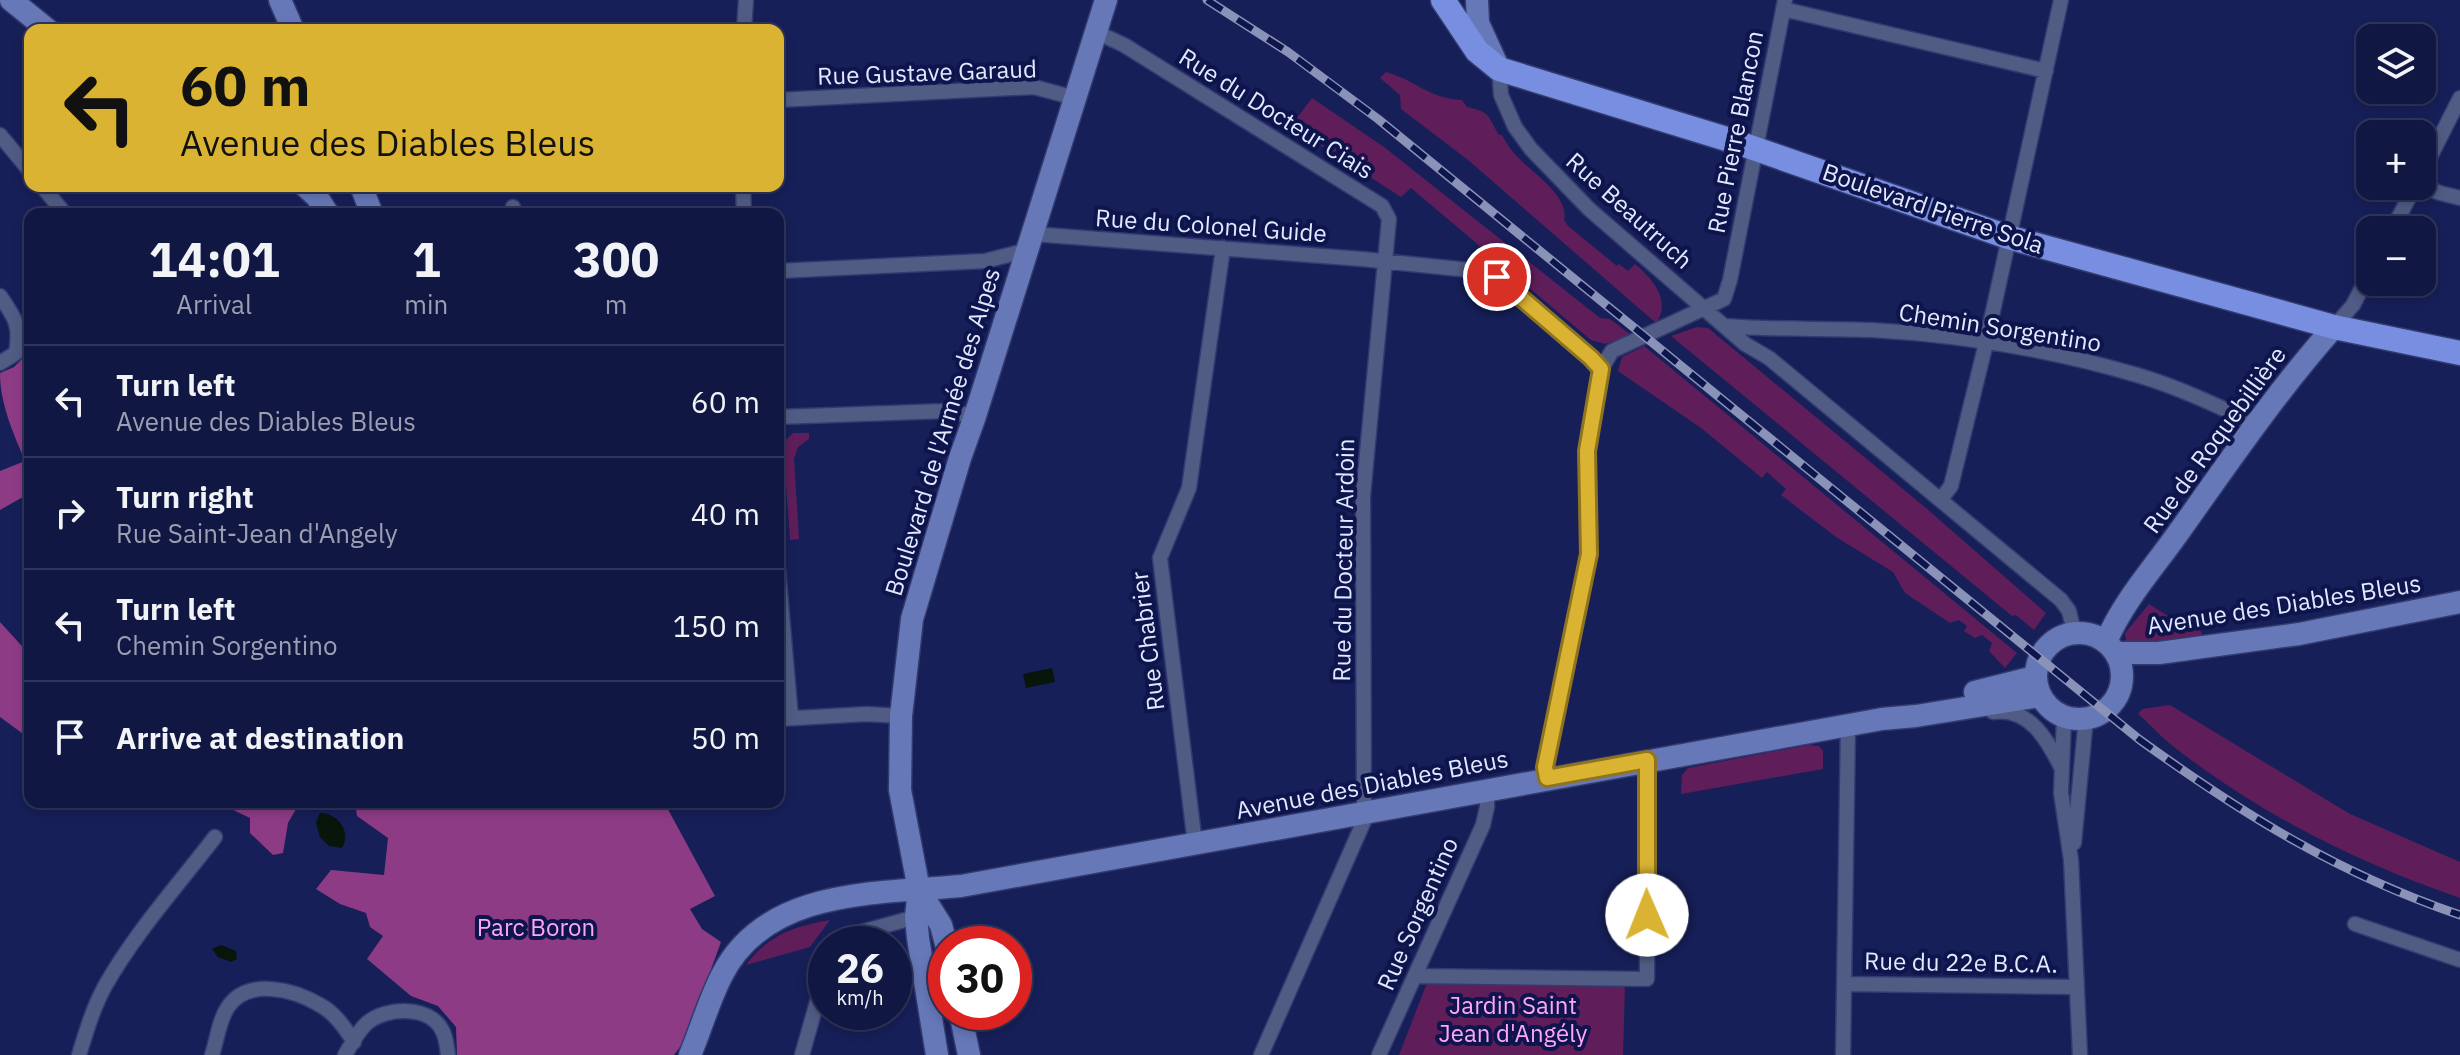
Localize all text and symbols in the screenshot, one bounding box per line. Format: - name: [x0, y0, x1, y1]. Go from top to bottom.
- map controls: [2356, 24, 2436, 296]
- button: layers: [2356, 24, 2436, 104]
- street label: Rue Pierre Blancon: [1700, 28, 1770, 236]
- street label: Rue du Docteur Ciais: [1173, 40, 1380, 186]
- text: 60 m: [180, 49, 310, 121]
- street label: Rue Gustave Garaud: [817, 52, 1037, 92]
- icon: left: [48, 56, 152, 160]
- text: Avenue des Diables Bleus: [180, 119, 595, 166]
- button: +: [2356, 120, 2436, 200]
- street label: Rue Beautruch: [1560, 145, 1700, 276]
- street label: Boulevard Pierre Sola: [1819, 155, 2048, 261]
- street label: Rue du Colonel Guide: [1094, 201, 1328, 249]
- button: −: [2356, 216, 2436, 296]
- text: 14:01: [149, 228, 280, 290]
- text: 1: [412, 228, 441, 290]
- text: 300: [573, 228, 659, 290]
- pin: [1463, 243, 1531, 311]
- icon: arrive: [1475, 255, 1519, 299]
- street label: Boulevard de l'Armée des Alpes: [877, 264, 1007, 599]
- text: Arrival: [176, 287, 252, 321]
- text: min: [404, 287, 448, 321]
- text: m: [605, 287, 627, 321]
- street label: Chemin Sorgentino: [1897, 295, 2104, 359]
- street label: Rue de Roquebillière: [2136, 340, 2293, 539]
- text: Turn left: [116, 365, 235, 404]
- icon: left: [48, 379, 92, 423]
- text: 60 m: [691, 382, 760, 421]
- text: Avenue des Diables Bleus: [116, 404, 416, 438]
- street label: Rue du Docteur Ardoin: [1325, 438, 1361, 682]
- text: Turn right: [116, 477, 254, 516]
- icon: right: [48, 491, 92, 535]
- text: 40 m: [691, 494, 760, 533]
- text: Rue Saint-Jean d'Angely: [116, 516, 398, 550]
- street label: Avenue des Diables Bleus: [2145, 567, 2423, 641]
- street label: Rue Chabrier: [1123, 570, 1171, 713]
- text: Turn left: [116, 589, 235, 628]
- icon: left: [48, 603, 92, 647]
- text: 150 m: [673, 606, 760, 645]
- text: Chemin Sorgentino: [116, 628, 337, 662]
- icon: arrive: [48, 715, 92, 759]
- text: Arrive at destination: [116, 718, 404, 757]
- text: 50 m: [691, 718, 760, 757]
- street label: Avenue des Diables Bleus: [1233, 742, 1511, 826]
- street label: Rue Sorgentino: [1369, 832, 1465, 995]
- position arrow: [1605, 873, 1689, 957]
- park label: Parc Boron: [477, 911, 595, 943]
- speed limit sign: 30: [928, 926, 1032, 1030]
- text: 26: [836, 942, 884, 994]
- street label: Rue du 22e B.C.A.: [1864, 944, 2058, 980]
- text: km/h: [836, 984, 884, 1011]
- park label: Jardin Saint Jean d'Angély: [1438, 989, 1588, 1049]

